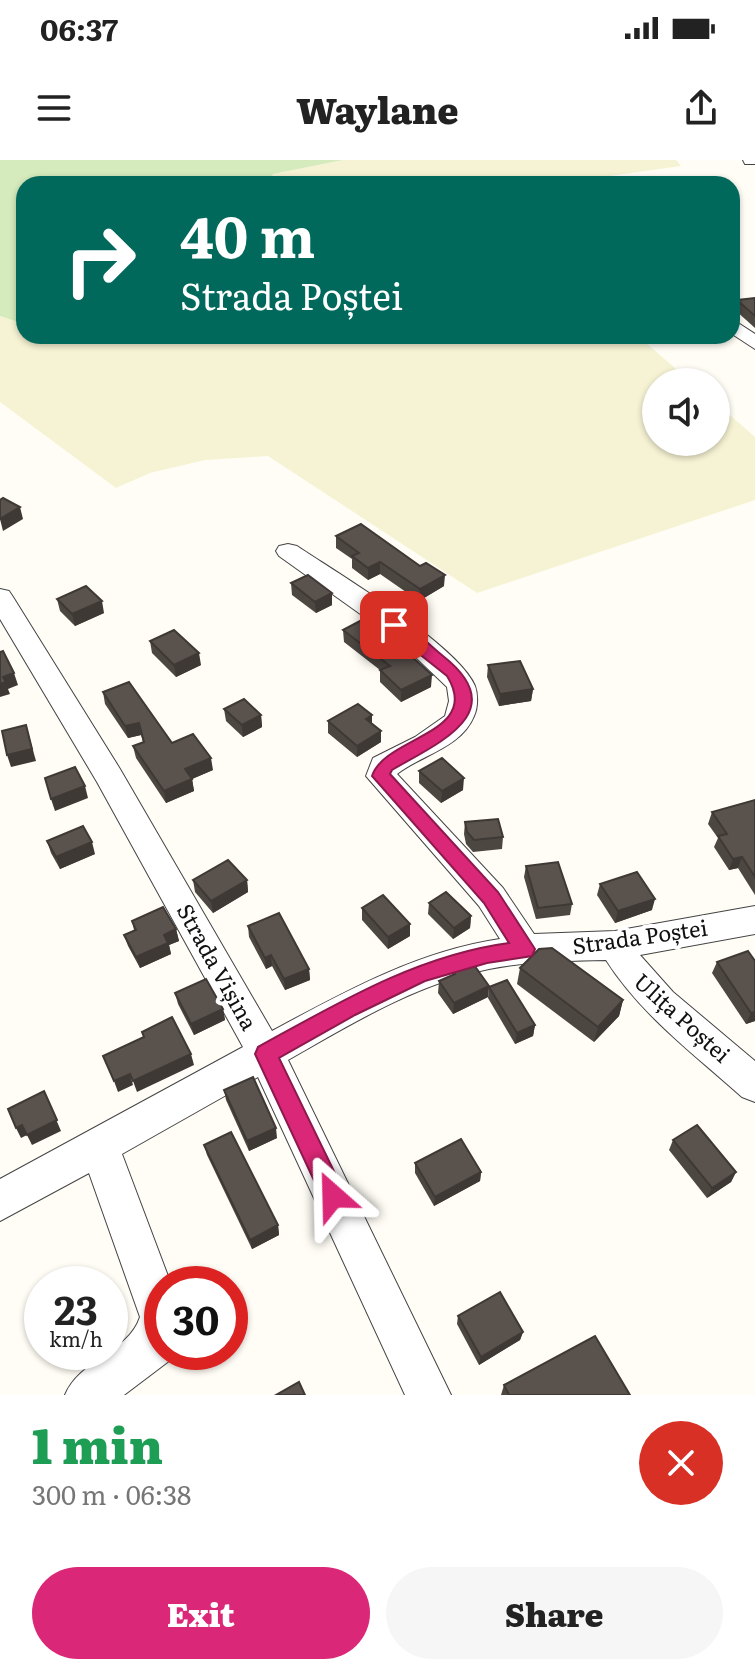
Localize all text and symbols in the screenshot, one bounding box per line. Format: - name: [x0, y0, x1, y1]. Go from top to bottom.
- text: 06:37: [40, 6, 118, 50]
- text: Waylane: [296, 82, 459, 135]
- icon: menu: [32, 86, 76, 130]
- icon: share: [679, 86, 723, 130]
- text: 40 m: [180, 192, 315, 275]
- icon: right: [48, 208, 152, 312]
- text: Strada Poștei: [180, 268, 403, 321]
- map controls: [642, 368, 730, 456]
- button: sound: [642, 368, 730, 456]
- pin: [360, 591, 428, 659]
- icon: arrive: [372, 603, 416, 647]
- street label: Strada Vișina: [170, 897, 267, 1036]
- street label: Strada Poștei: [570, 910, 710, 961]
- street label: Ulița Poștei: [627, 965, 739, 1069]
- position arrow: [291, 1154, 375, 1238]
- speed limit sign: 30: [144, 1266, 248, 1370]
- text: 23: [54, 1278, 98, 1337]
- text: km/h: [49, 1323, 103, 1353]
- text: 1 min: [32, 1408, 163, 1479]
- button: close: [639, 1421, 723, 1505]
- text: 300 m · 06:38: [32, 1474, 191, 1513]
- button: Exit: [32, 1567, 370, 1659]
- button: Share: [386, 1567, 723, 1659]

